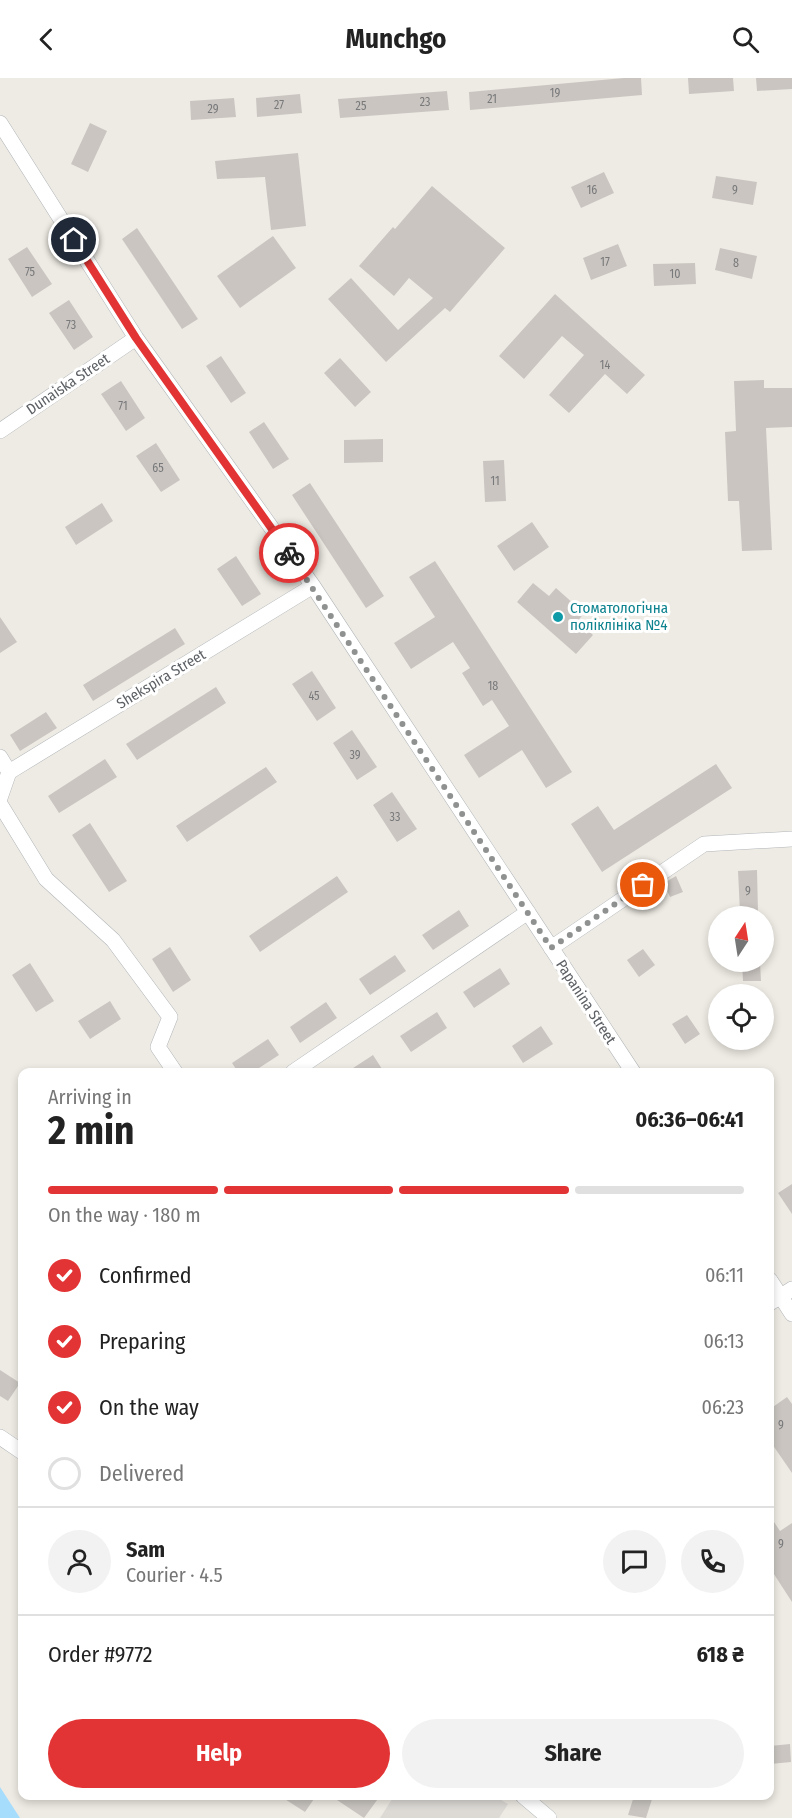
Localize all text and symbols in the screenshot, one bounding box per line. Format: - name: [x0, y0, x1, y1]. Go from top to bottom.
- icon: back: [30, 23, 63, 56]
- text: Munchgo: [346, 23, 446, 55]
- icon: search: [729, 23, 762, 56]
- house number: 19: [550, 86, 560, 100]
- house number: 21: [487, 92, 497, 106]
- house number: 23: [420, 95, 430, 109]
- house number: 27: [274, 98, 284, 112]
- house number: 25: [356, 99, 367, 113]
- house number: 29: [207, 102, 219, 116]
- house number: 16: [587, 183, 597, 197]
- house number: 9: [732, 183, 738, 197]
- pin: [48, 214, 99, 265]
- icon: home: [57, 223, 90, 256]
- house number: 17: [600, 255, 610, 269]
- house number: 8: [733, 256, 739, 270]
- house number: 75: [25, 265, 36, 279]
- house number: 10: [670, 267, 680, 281]
- house number: 73: [66, 318, 76, 332]
- street label: Dunaiska Street: [23, 349, 113, 418]
- house number: 14: [600, 358, 610, 372]
- house number: 71: [118, 399, 128, 413]
- house number: 65: [152, 461, 164, 475]
- house number: 11: [490, 474, 500, 488]
- courier: [259, 523, 319, 583]
- icon: bike: [273, 537, 306, 570]
- place label: Стоматологічна поліклініка №4: [570, 599, 668, 634]
- marker: Стоматологічна поліклініка №4: [551, 610, 565, 624]
- street label: Shekspira Street: [113, 645, 209, 713]
- house number: 18: [488, 679, 498, 693]
- house number: 45: [308, 689, 320, 703]
- house number: 39: [349, 748, 361, 762]
- house number: 33: [390, 810, 400, 824]
- pin: [617, 859, 668, 910]
- icon: bag: [626, 868, 659, 901]
- house number: 9: [745, 884, 751, 898]
- north arrow: [708, 906, 774, 972]
- map controls: [708, 906, 774, 1050]
- street label: Papanina Street: [552, 956, 620, 1048]
- button: locate: [708, 984, 774, 1050]
- text: Arriving in: [48, 1085, 132, 1109]
- text: 06:36–06:41: [635, 1106, 744, 1133]
- text: 2 min: [48, 1108, 134, 1154]
- text: On the way · 180 m: [48, 1203, 201, 1227]
- icon: check: [48, 1259, 81, 1292]
- text: Confirmed: [99, 1262, 192, 1289]
- text: 06:11: [705, 1263, 744, 1287]
- icon: check: [48, 1325, 81, 1358]
- text: Preparing: [99, 1328, 185, 1355]
- text: 06:13: [703, 1329, 744, 1353]
- icon: check: [48, 1391, 81, 1424]
- text: On the way: [99, 1394, 199, 1421]
- text: 06:23: [702, 1395, 744, 1419]
- house number: 9: [778, 1418, 784, 1432]
- text: Delivered: [99, 1460, 184, 1487]
- button: person: [48, 1530, 111, 1593]
- button: chat: [603, 1530, 666, 1593]
- button: phone: [681, 1530, 744, 1593]
- text: Sam: [126, 1536, 165, 1563]
- house number: 9: [778, 1537, 784, 1551]
- text: Courier · 4.5: [126, 1563, 223, 1587]
- text: Order #9772: [48, 1641, 153, 1668]
- text: 618 ₴: [696, 1641, 744, 1668]
- button: Help: [48, 1719, 390, 1788]
- button: Share: [402, 1719, 744, 1788]

